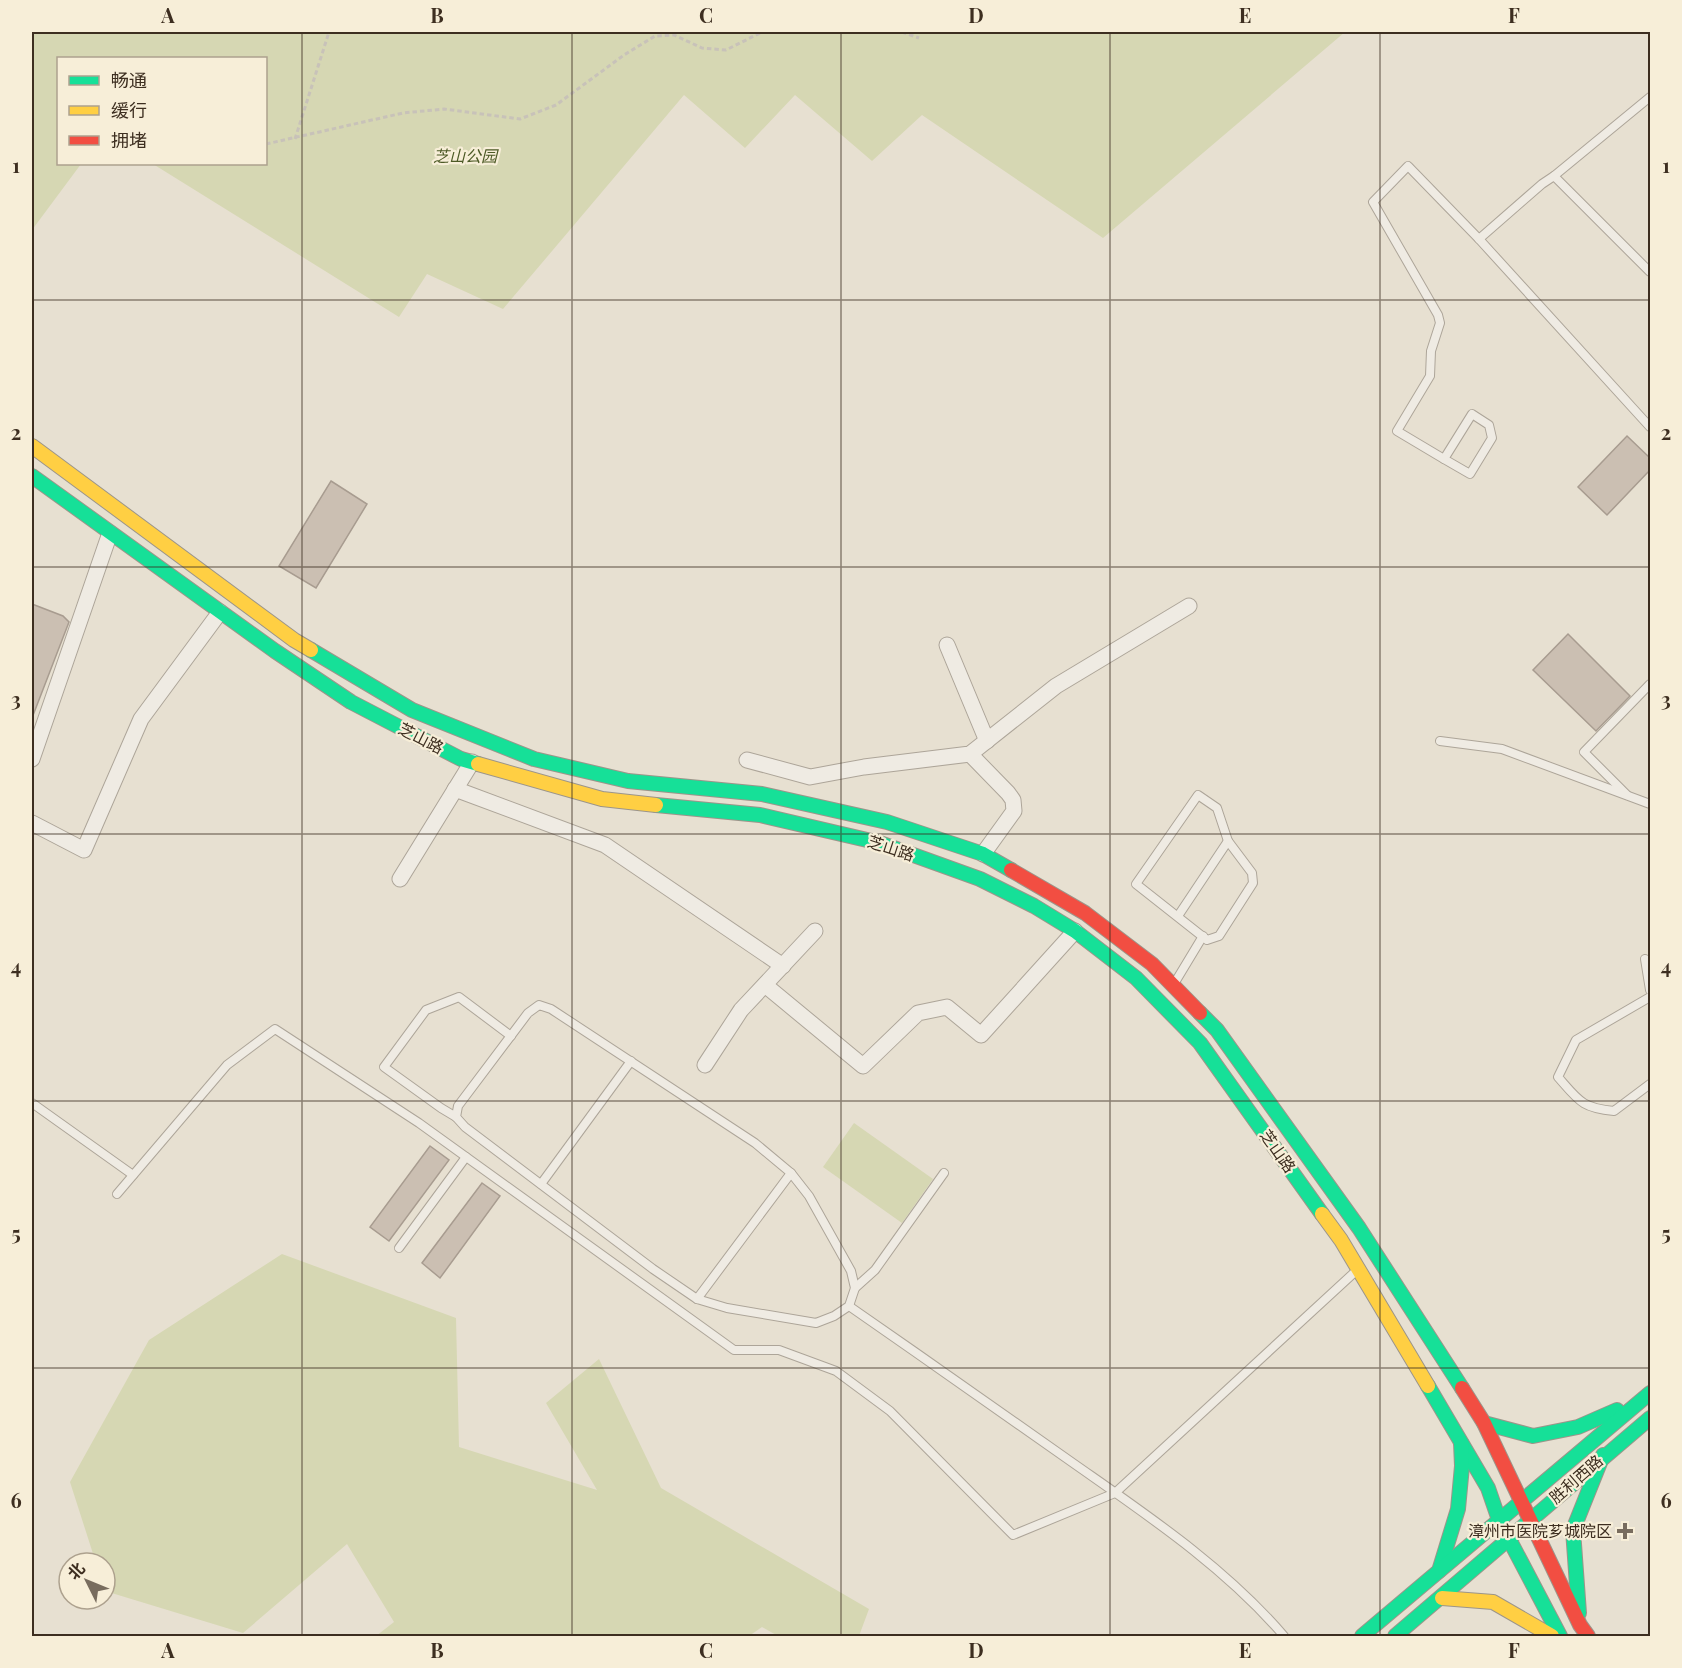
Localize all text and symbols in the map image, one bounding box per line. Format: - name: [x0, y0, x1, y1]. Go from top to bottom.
- text: A: [160, 1, 175, 28]
- text: B: [430, 1, 444, 28]
- text: C: [699, 1, 713, 28]
- text: D: [968, 1, 984, 28]
- text: E: [1239, 1, 1251, 28]
- text: F: [1508, 1, 1520, 28]
- legend: [57, 57, 267, 165]
- text: 畅通: [111, 68, 147, 92]
- text: 缓行: [111, 98, 147, 122]
- text: 拥堵: [111, 128, 147, 152]
- park label: 芝山公园: [433, 145, 499, 166]
- text: 1: [12, 151, 20, 178]
- text: 1: [1662, 151, 1670, 178]
- text: 2: [11, 418, 21, 445]
- text: 2: [1661, 418, 1671, 445]
- text: 3: [11, 685, 21, 712]
- text: 3: [1661, 685, 1671, 712]
- street label: 芝山路: [395, 717, 447, 758]
- street label: 芝山路: [865, 830, 917, 865]
- text: 4: [11, 952, 21, 979]
- text: 4: [1661, 952, 1671, 979]
- street label: 芝山路: [1256, 1125, 1301, 1176]
- text: 5: [11, 1219, 21, 1246]
- text: 5: [1661, 1219, 1671, 1246]
- street label: 胜利西路: [1545, 1450, 1607, 1508]
- text: 6: [10, 1486, 22, 1513]
- text: 6: [1660, 1486, 1672, 1513]
- place label: 漳州市医院芗城院区: [1468, 1520, 1612, 1541]
- marker: 漳州市医院芗城院区: [1616, 1522, 1634, 1540]
- north arrow: [57, 1551, 117, 1611]
- text: 北: [63, 1557, 89, 1583]
- text: A: [160, 1636, 175, 1663]
- text: B: [430, 1636, 444, 1663]
- text: C: [699, 1636, 713, 1663]
- text: D: [968, 1636, 984, 1663]
- text: E: [1239, 1636, 1251, 1663]
- text: F: [1508, 1636, 1520, 1663]

